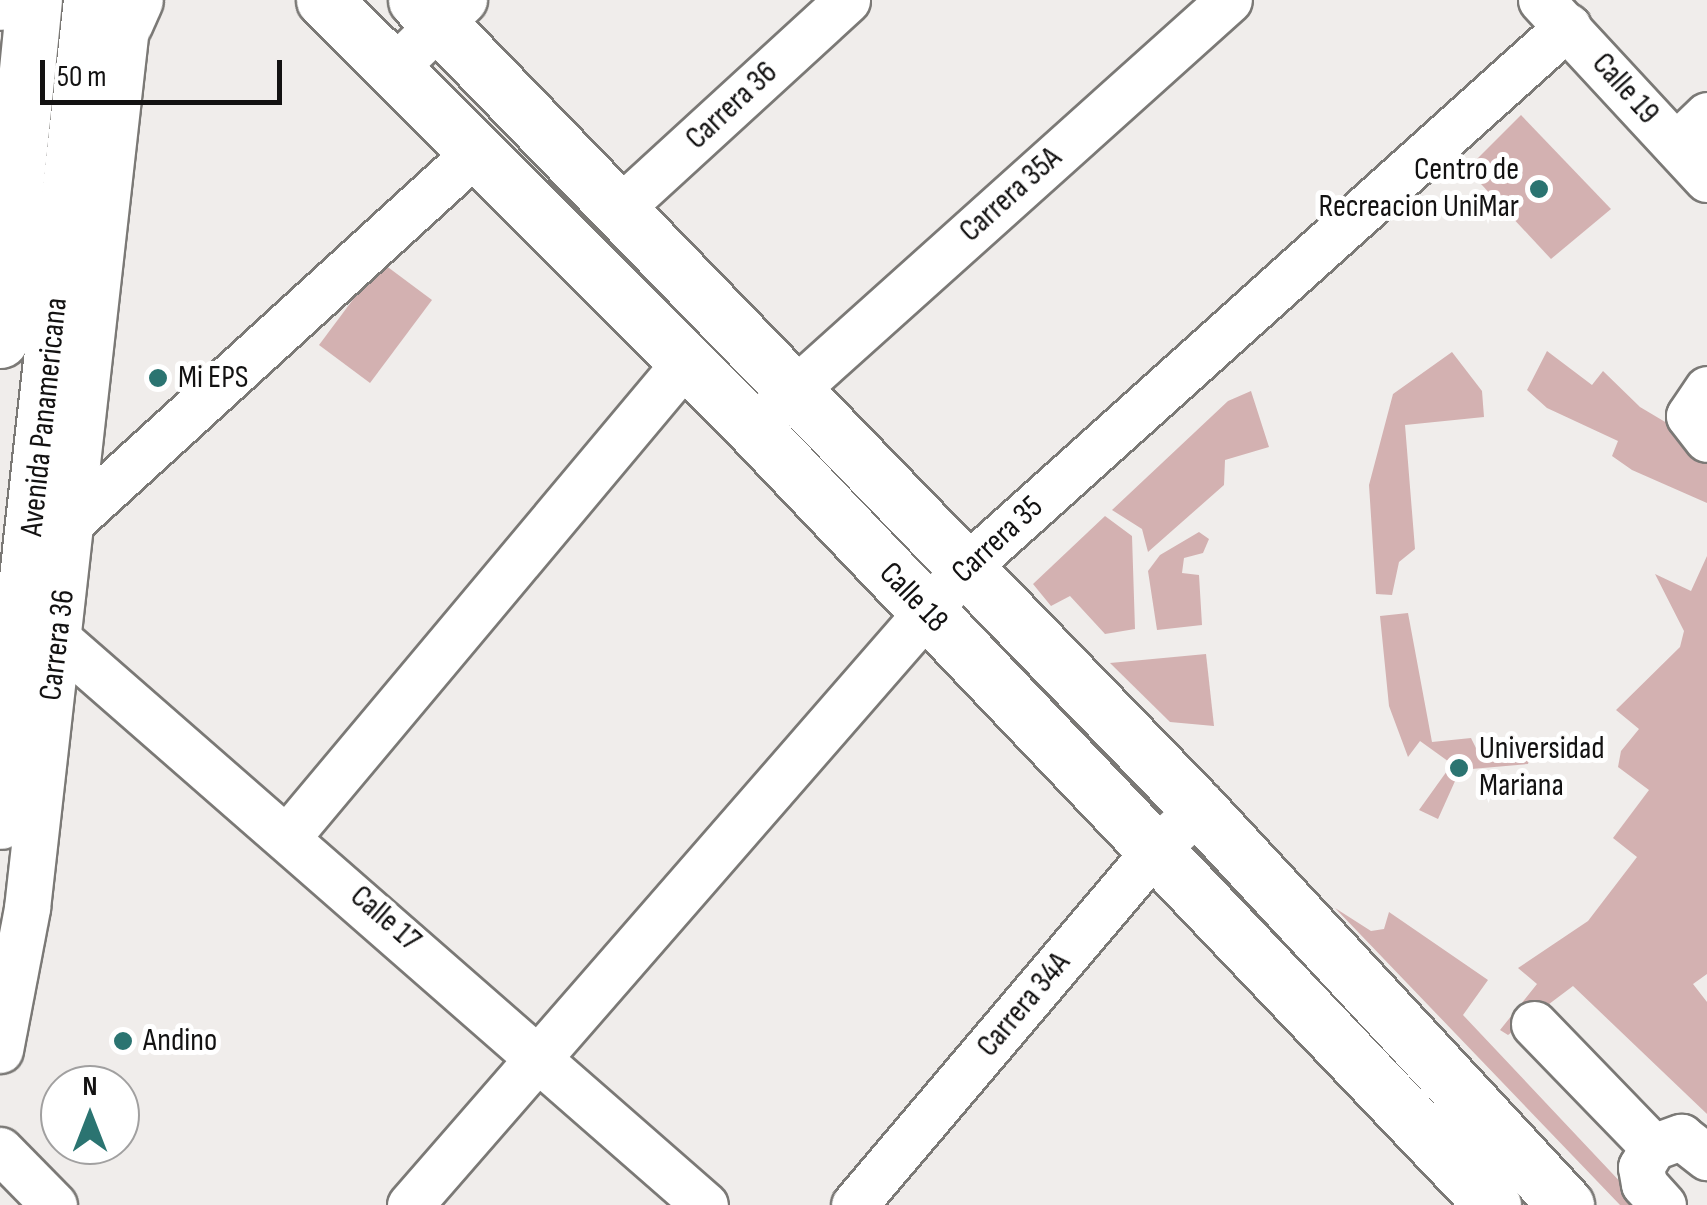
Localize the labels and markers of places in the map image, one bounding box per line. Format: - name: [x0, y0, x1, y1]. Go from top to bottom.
- place label: Centro de Recreacion UniMar: [1318, 152, 1519, 227]
- marker: Centro de Recreacion UniMar: [1528, 178, 1550, 200]
- place label: Mi EPS: [178, 359, 248, 397]
- marker: Mi EPS: [147, 367, 169, 389]
- place label: Universidad Mariana: [1479, 731, 1605, 806]
- marker: Universidad Mariana: [1448, 757, 1470, 779]
- place label: Andino: [143, 1022, 217, 1060]
- marker: Andino: [112, 1030, 134, 1052]

